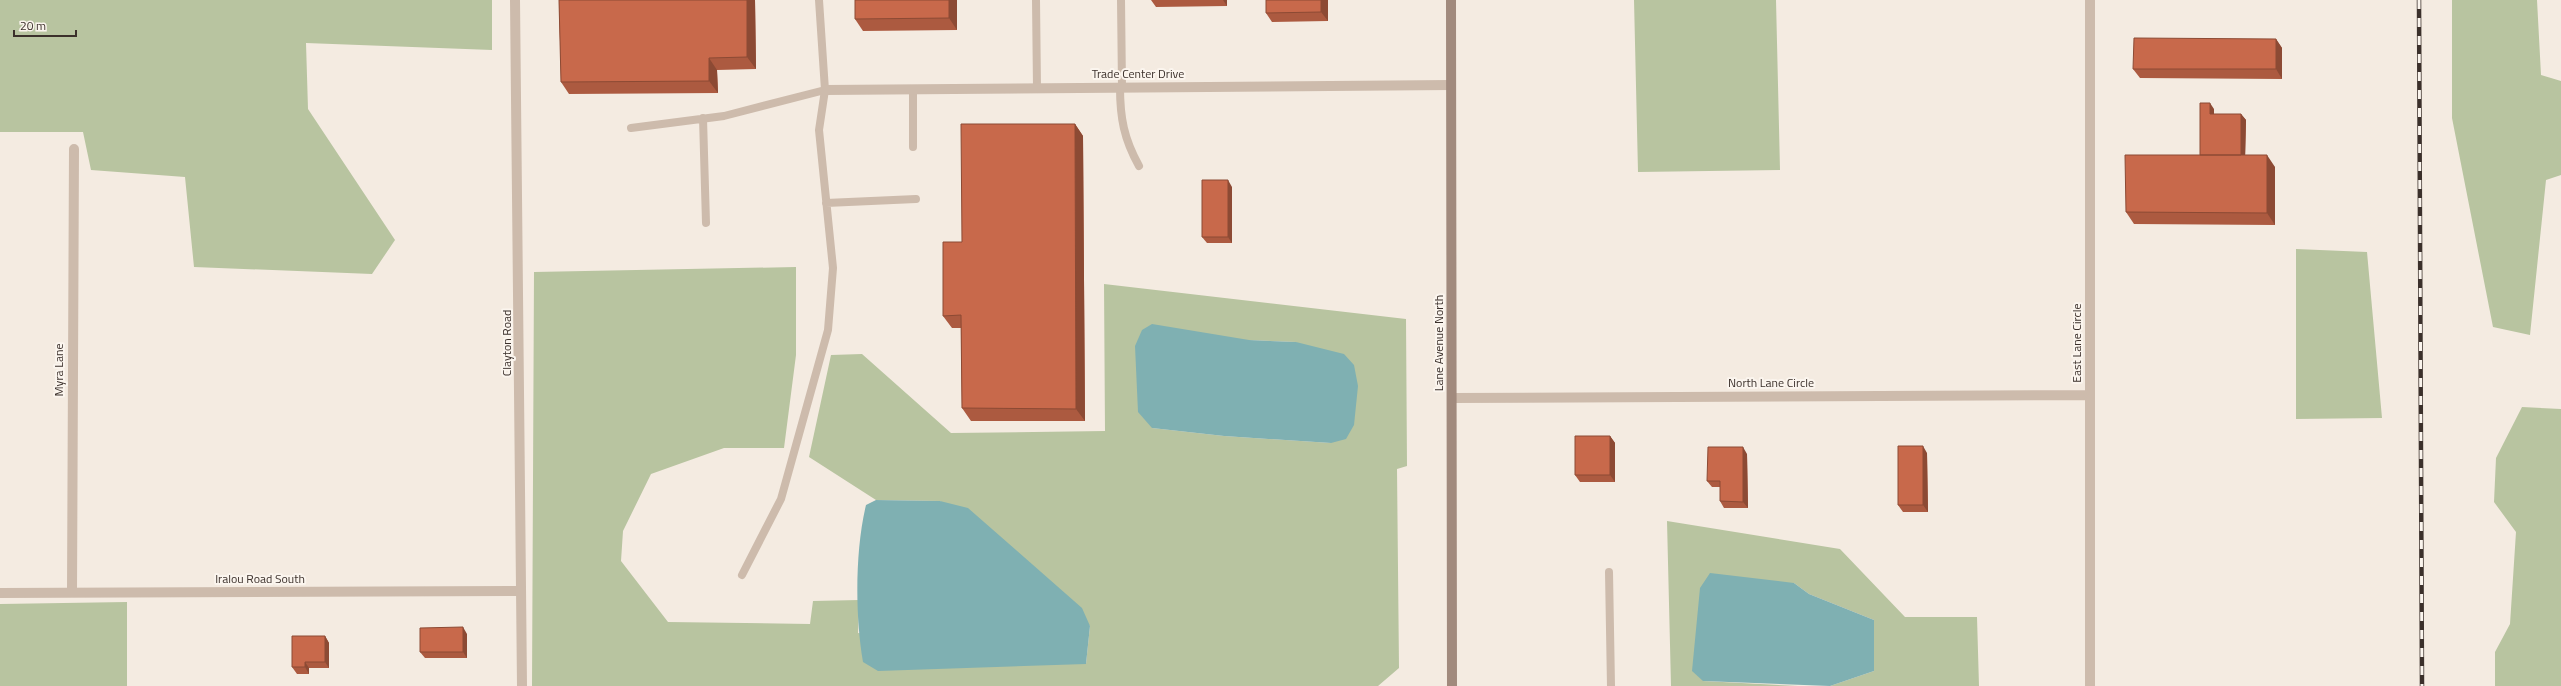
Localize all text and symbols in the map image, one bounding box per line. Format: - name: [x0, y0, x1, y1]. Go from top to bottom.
- scale bar: [14, 12, 76, 38]
- text: 20 m: [20, 16, 46, 35]
- street label: Trade Center Drive: [1092, 64, 1184, 83]
- street label: Lane Avenue North: [1429, 295, 1448, 391]
- street label: East Lane Circle: [2067, 303, 2086, 383]
- street label: Clayton Road: [497, 310, 516, 376]
- street label: Myra Lane: [49, 344, 68, 396]
- street label: North Lane Circle: [1728, 373, 1814, 392]
- street label: Iralou Road South: [215, 569, 305, 588]

